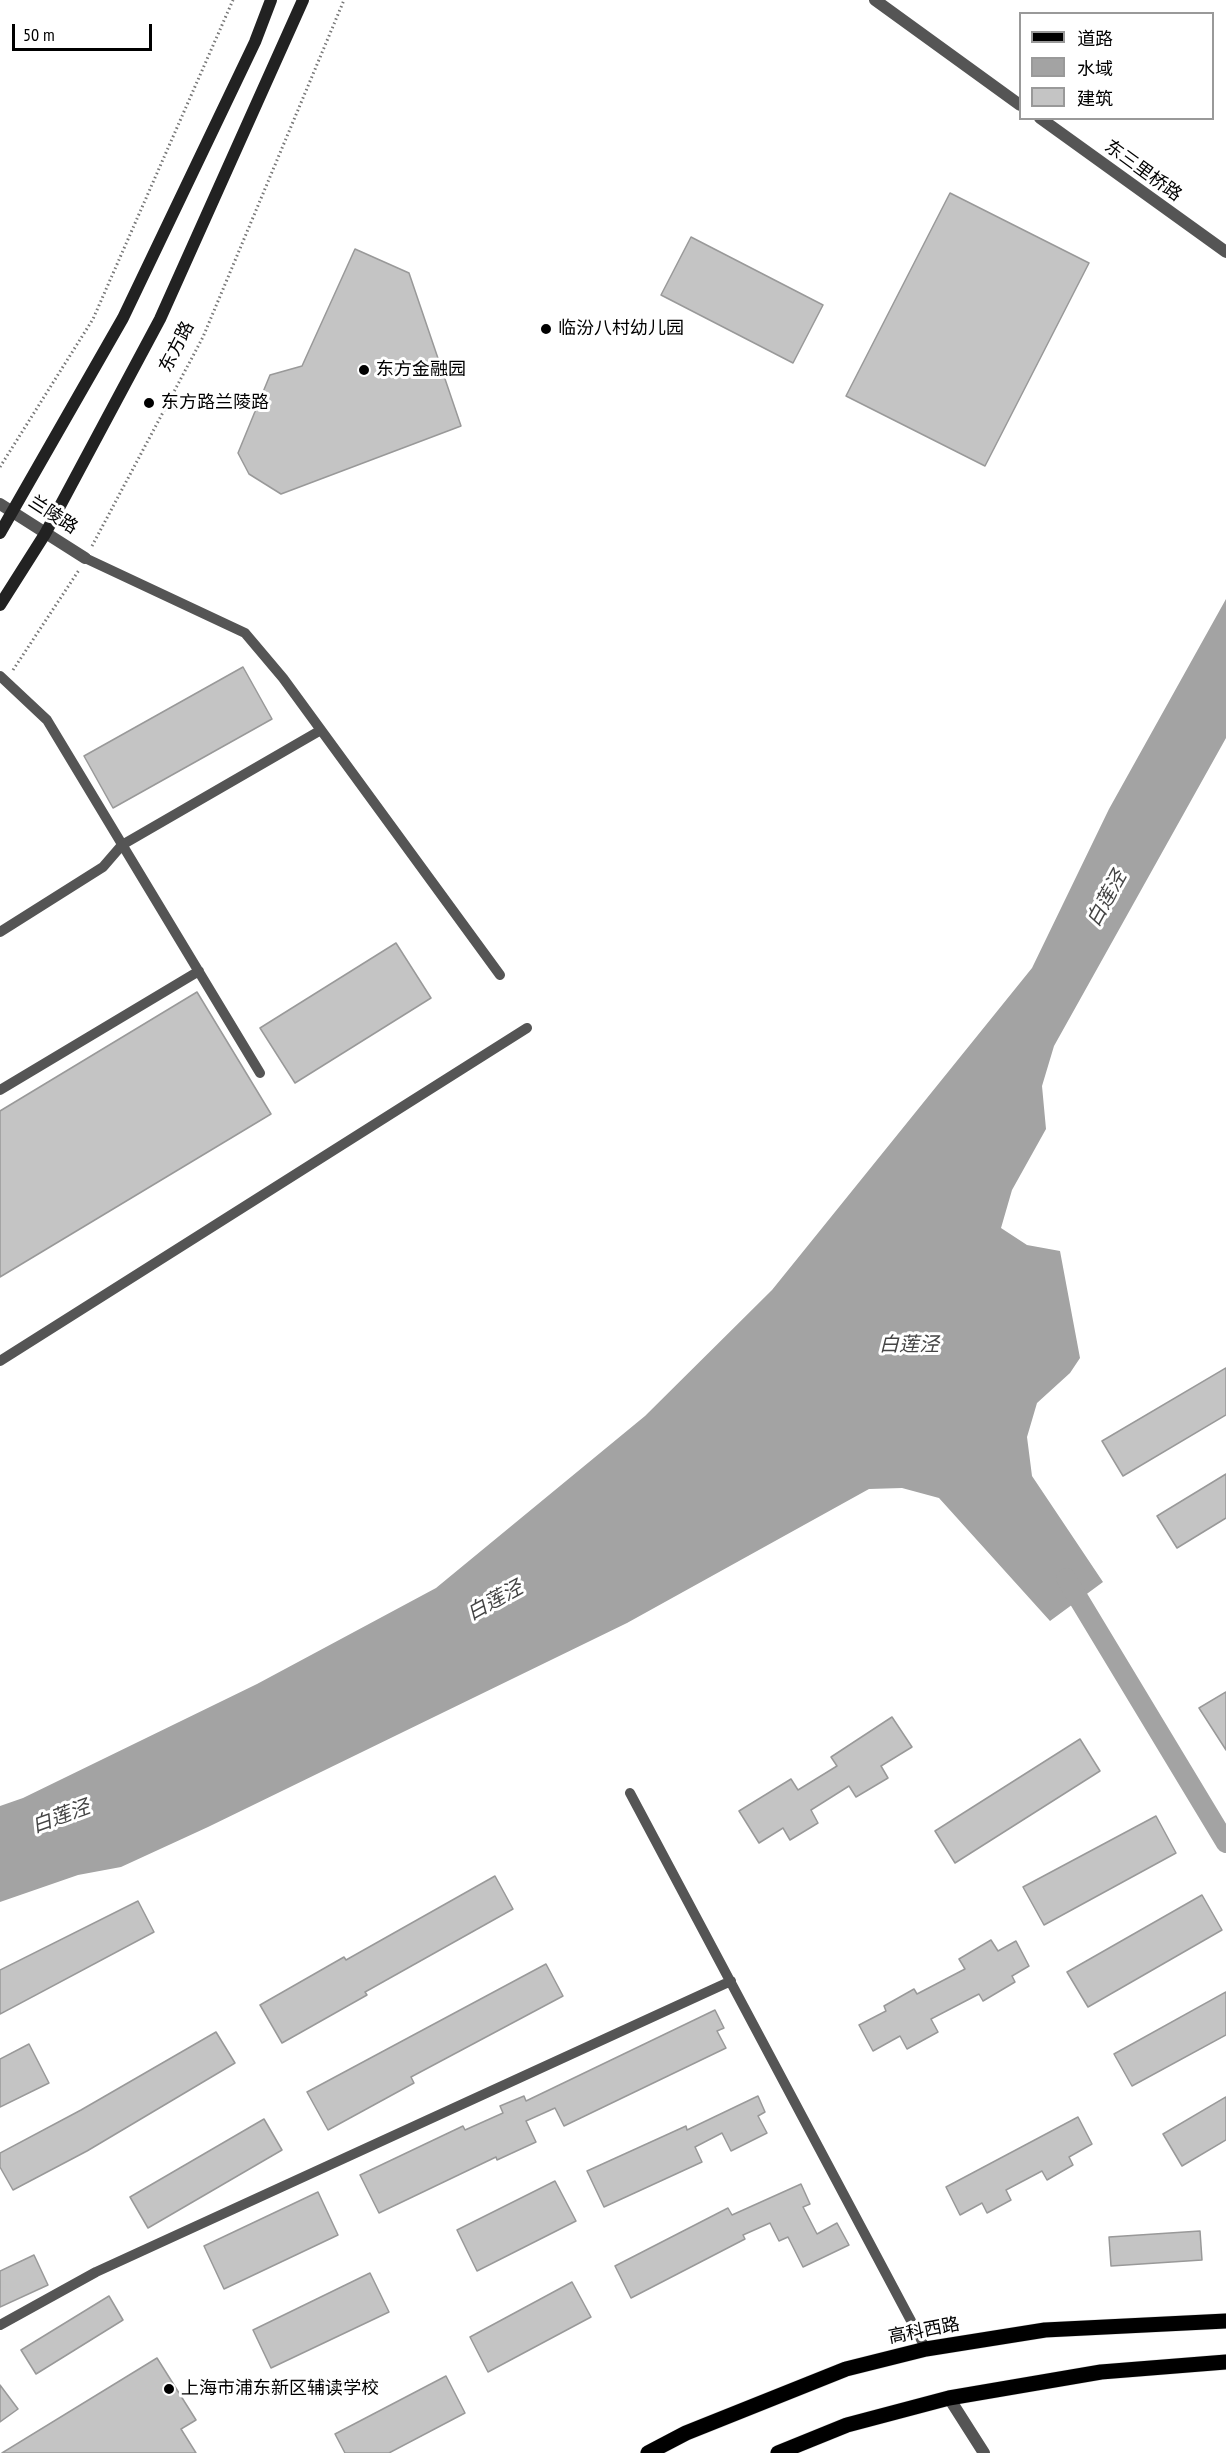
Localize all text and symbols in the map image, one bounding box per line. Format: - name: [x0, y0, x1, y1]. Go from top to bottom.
- scale bar: [15, 12, 154, 50]
- legend: [1019, 12, 1214, 120]
- text: 50 m: [23, 23, 55, 46]
- text: 道路: [1077, 27, 1113, 50]
- text: 水域: [1077, 57, 1113, 80]
- text: 建筑: [1077, 87, 1113, 110]
- street label: 东三里桥路: [1100, 136, 1186, 206]
- street label: 东方路: [155, 318, 199, 376]
- place label: 临汾八村幼儿园: [558, 318, 684, 340]
- marker: 临汾八村幼儿园: [539, 322, 553, 336]
- place label: 东方金融园: [376, 359, 466, 381]
- marker: 东方金融园: [357, 363, 371, 377]
- place label: 东方路兰陵路: [161, 392, 269, 414]
- marker: 东方路兰陵路: [142, 396, 156, 410]
- street label: 兰陵路: [24, 491, 82, 539]
- water label: 白莲泾: [1082, 867, 1132, 931]
- water label: 白莲泾: [879, 1333, 939, 1357]
- water label: 白莲泾: [463, 1576, 527, 1626]
- water label: 白莲泾: [29, 1795, 93, 1839]
- street label: 高科西路: [887, 2314, 961, 2348]
- place label: 上海市浦东新区辅读学校: [181, 2378, 379, 2400]
- marker: 上海市浦东新区辅读学校: [162, 2382, 176, 2396]

